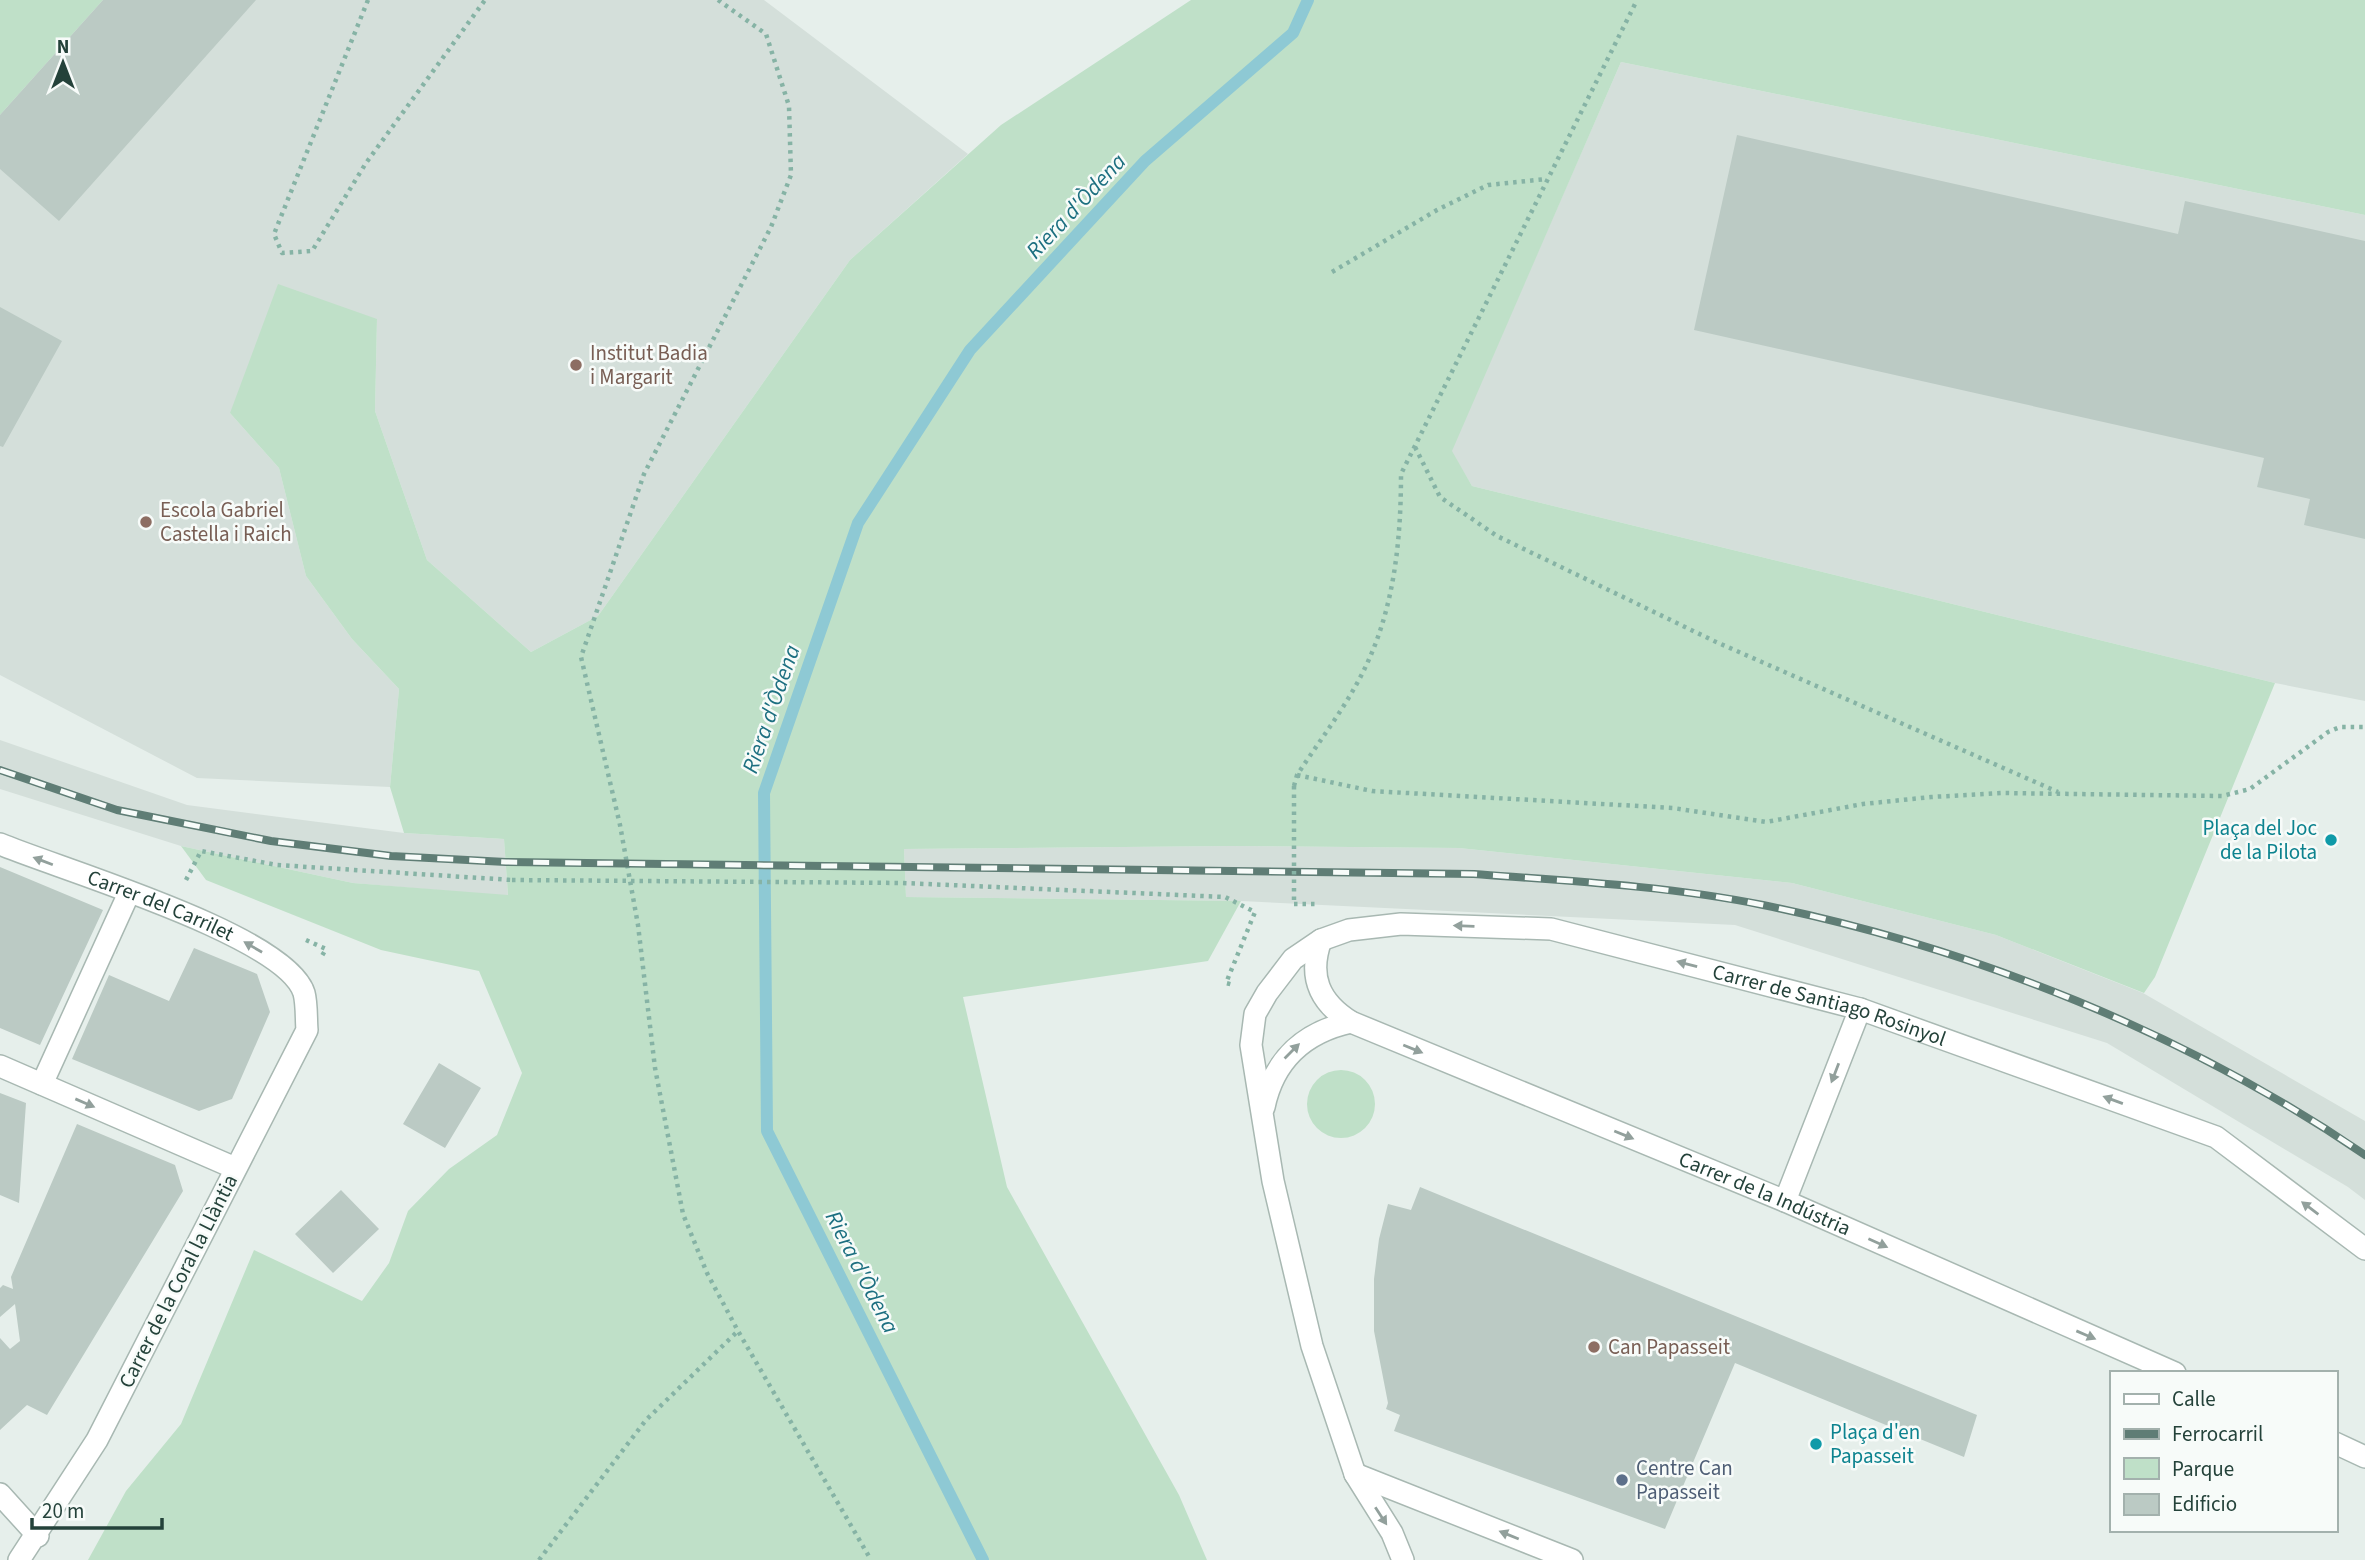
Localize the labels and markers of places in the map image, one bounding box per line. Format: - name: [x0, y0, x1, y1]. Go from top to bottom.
- place label: Institut Badia i Margarit: [590, 338, 708, 392]
- marker: Institut Badia i Margarit: [568, 357, 584, 373]
- place label: Escola Gabriel Castella i Raich: [160, 495, 292, 549]
- marker: Escola Gabriel Castella i Raich: [138, 514, 154, 530]
- place label: Plaça del Joc de la Pilota: [2202, 813, 2317, 867]
- marker: Plaça del Joc de la Pilota: [2323, 832, 2339, 848]
- place label: Can Papasseit: [1608, 1332, 1730, 1362]
- marker: Can Papasseit: [1586, 1339, 1602, 1355]
- place label: Plaça d'en Papasseit: [1830, 1417, 1920, 1471]
- marker: Plaça d'en Papasseit: [1808, 1436, 1824, 1452]
- place label: Centre Can Papasseit: [1636, 1453, 1733, 1507]
- marker: Centre Can Papasseit: [1614, 1472, 1630, 1488]

